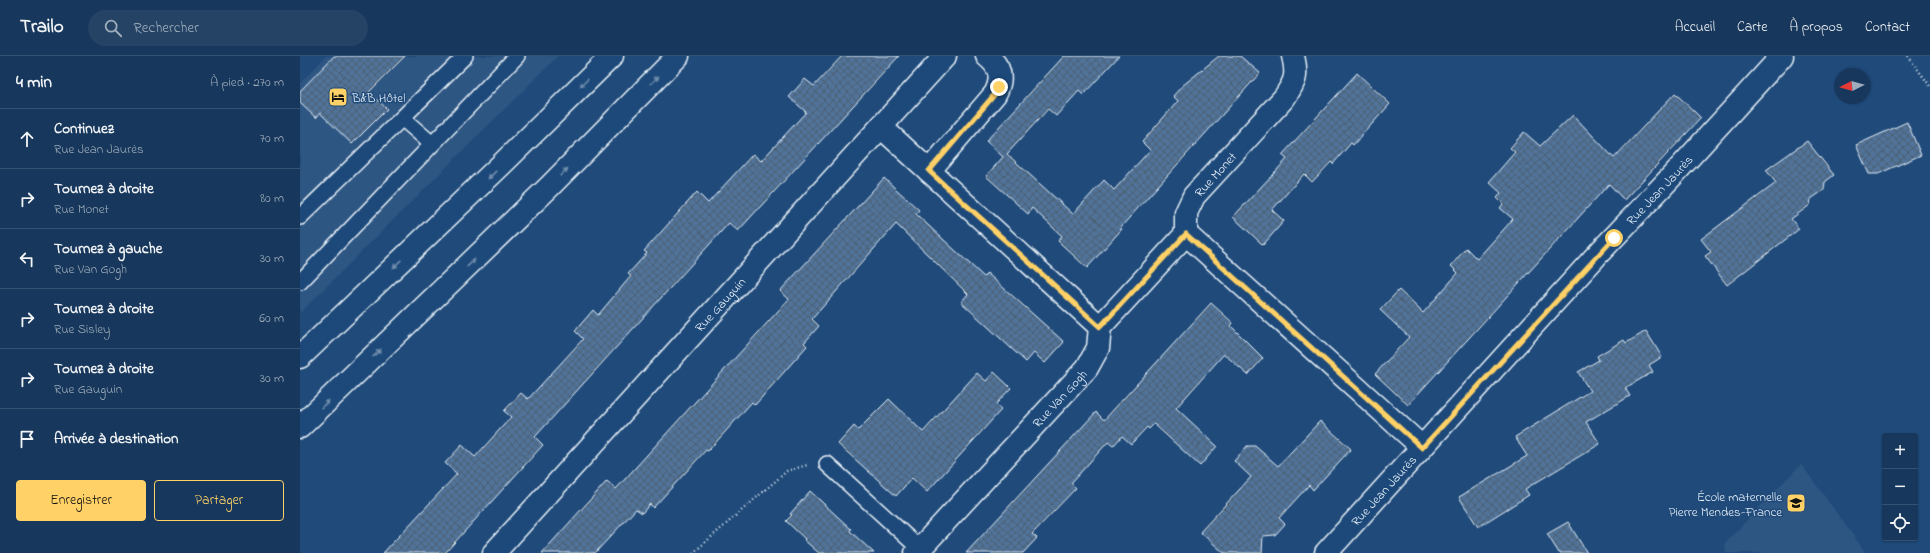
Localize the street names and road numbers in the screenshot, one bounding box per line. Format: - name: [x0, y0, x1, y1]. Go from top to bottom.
- street label: Rue Monet: [1191, 148, 1242, 202]
- street label: Rue Jean Jaurès: [1622, 151, 1698, 230]
- street label: Rue Gauguin: [691, 274, 751, 337]
- street label: Rue Van Gogh: [1029, 366, 1092, 432]
- street label: Rue Jean Jaurès: [1347, 451, 1422, 531]

